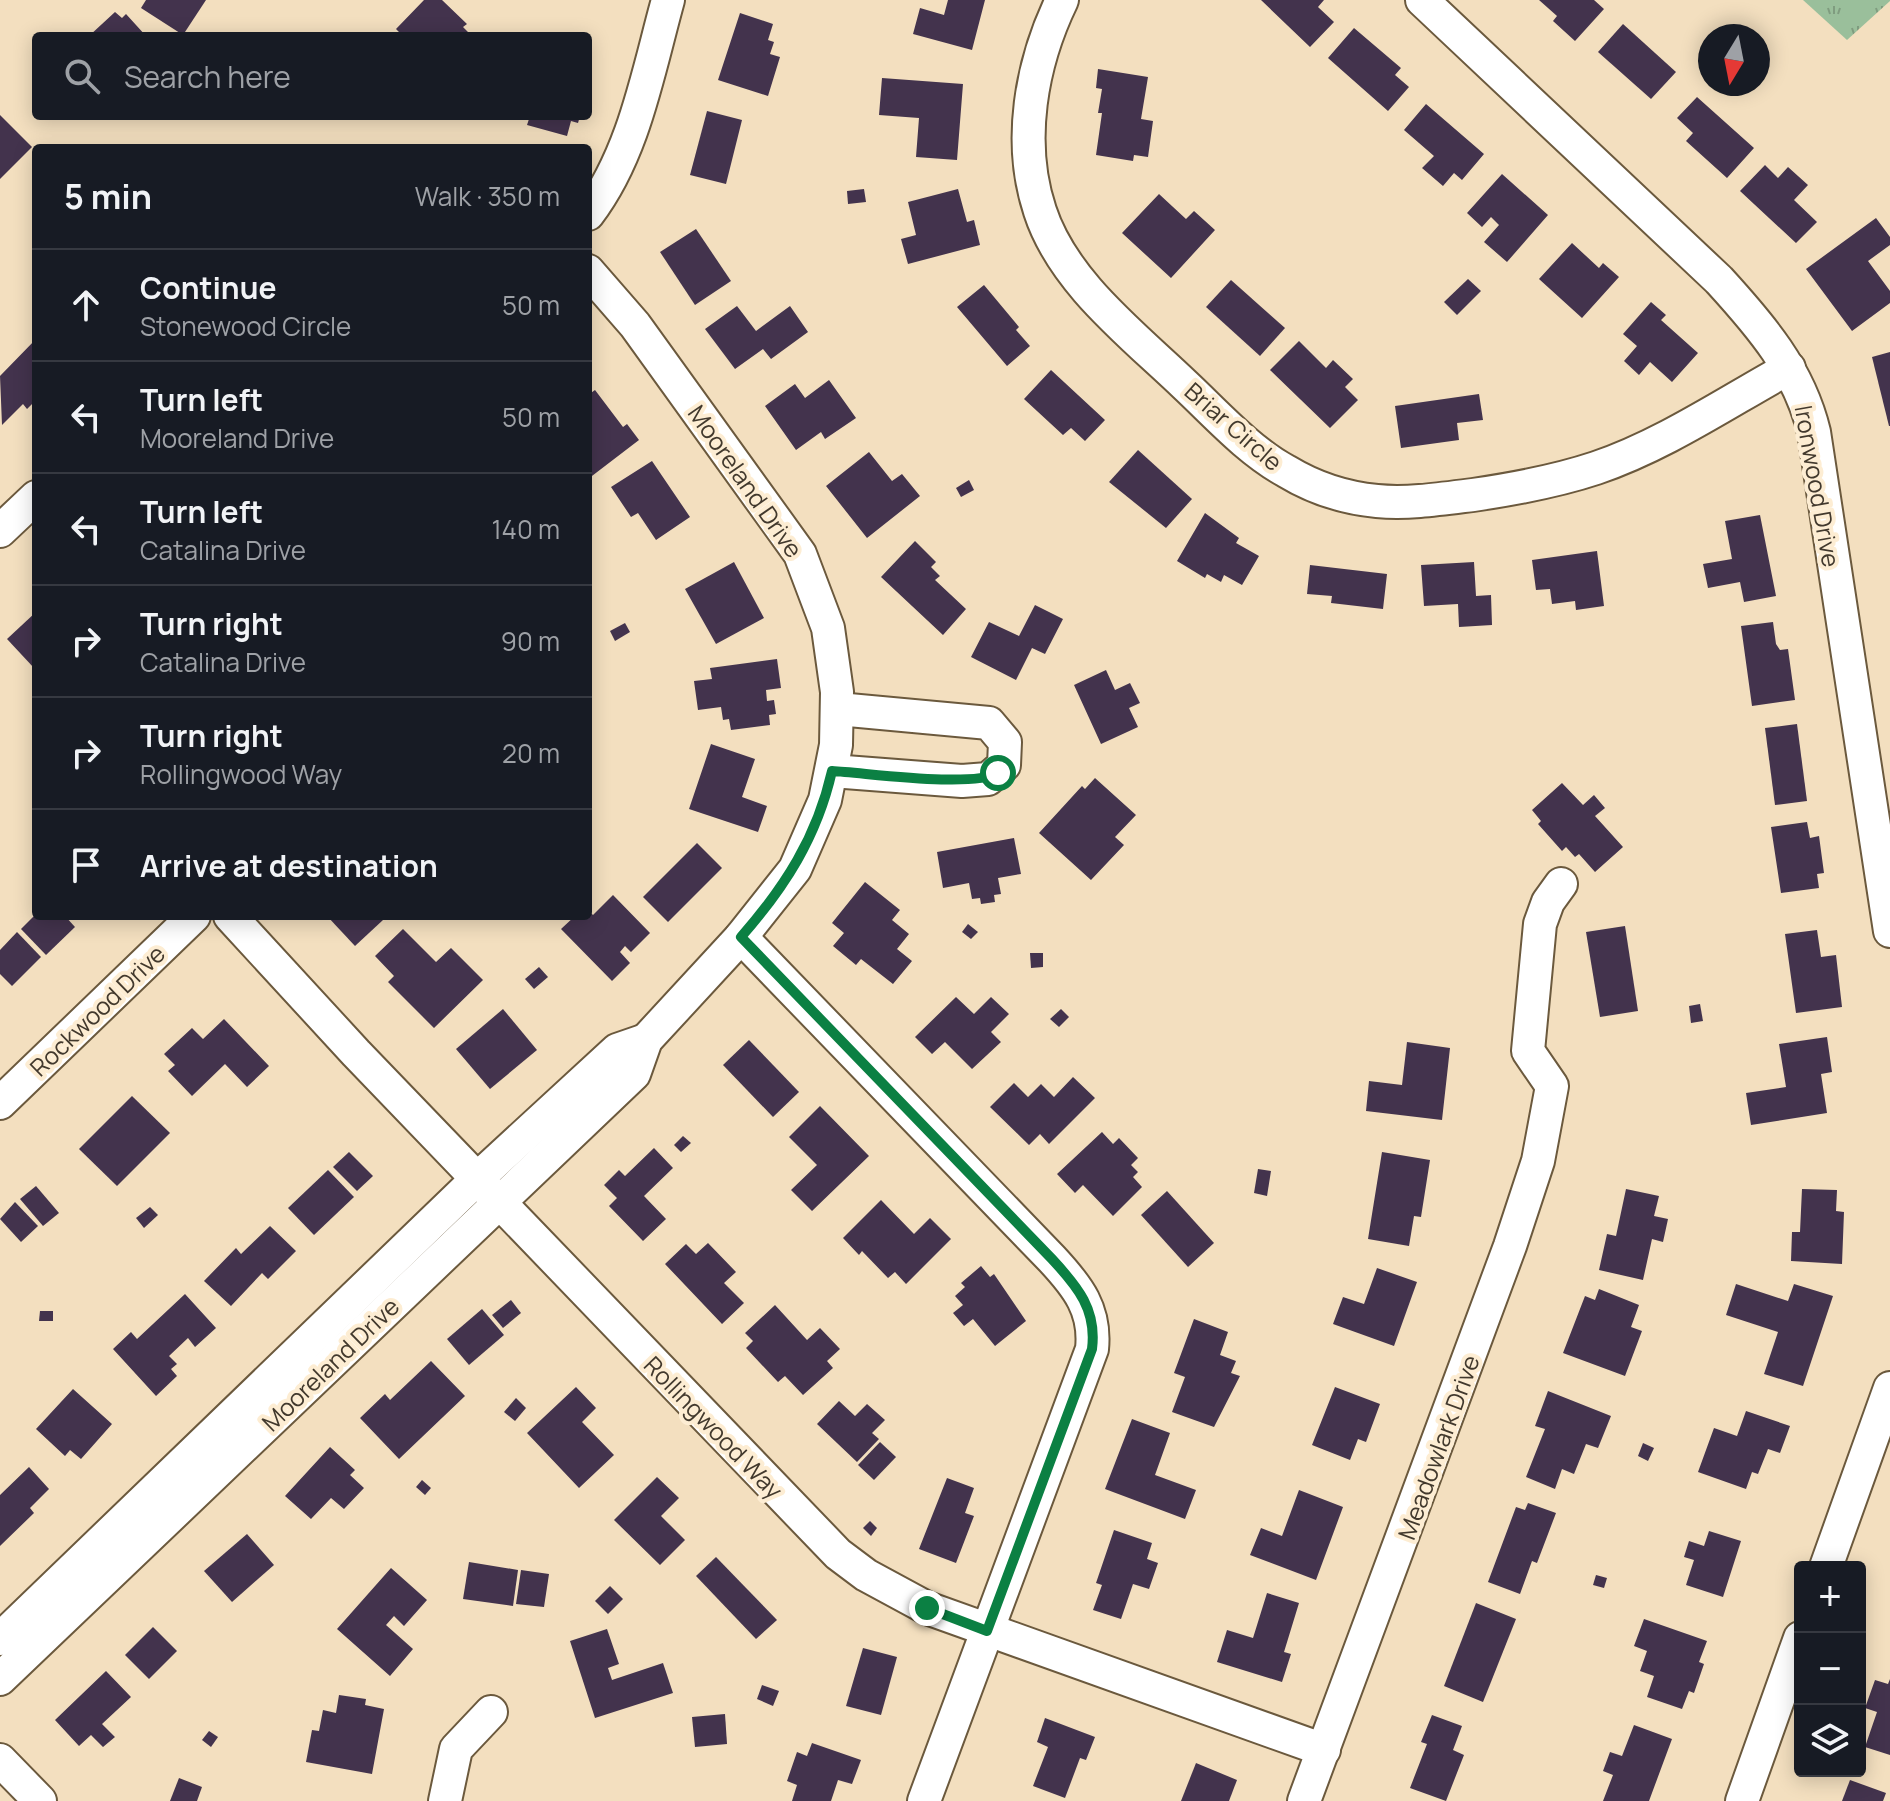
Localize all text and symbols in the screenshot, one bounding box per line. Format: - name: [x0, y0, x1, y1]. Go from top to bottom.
- north arrow: [1698, 24, 1770, 96]
- search box: [32, 32, 592, 120]
- icon: search: [60, 54, 104, 98]
- text: Search here: [124, 56, 291, 97]
- text: 5 min: [64, 173, 152, 219]
- text: Walk · 350 m: [415, 178, 560, 214]
- text: Continue: [140, 267, 276, 308]
- icon: ahead: [64, 283, 108, 327]
- text: 50 m: [502, 287, 560, 323]
- text: Stonewood Circle: [140, 308, 351, 344]
- street label: Briar Circle: [1178, 374, 1290, 478]
- text: Turn left: [140, 379, 263, 420]
- icon: left: [64, 395, 108, 439]
- street label: Mooreland Drive: [681, 398, 811, 564]
- text: 50 m: [502, 399, 560, 435]
- street label: Ironwood Drive: [1788, 402, 1848, 570]
- text: Mooreland Drive: [140, 420, 334, 456]
- text: Turn left: [140, 491, 263, 532]
- icon: left: [64, 507, 108, 551]
- text: 140 m: [491, 511, 560, 547]
- text: Catalina Drive: [140, 532, 306, 568]
- text: Turn right: [140, 603, 283, 644]
- icon: right: [64, 619, 108, 663]
- text: 90 m: [501, 623, 560, 659]
- text: Catalina Drive: [140, 644, 306, 680]
- text: Turn right: [140, 715, 283, 756]
- icon: right: [64, 731, 108, 775]
- text: 20 m: [502, 735, 560, 771]
- route start: [980, 755, 1016, 791]
- text: Rollingwood Way: [140, 756, 342, 792]
- icon: arrive: [64, 843, 108, 887]
- text: Arrive at destination: [140, 845, 438, 886]
- street label: Rockwood Drive: [22, 937, 172, 1083]
- street label: Mooreland Drive: [254, 1290, 406, 1438]
- street label: Rollingwood Way: [637, 1348, 791, 1506]
- street label: Meadowlark Drive: [1389, 1350, 1487, 1544]
- map controls: [1794, 1561, 1866, 1777]
- button: +: [1794, 1561, 1866, 1633]
- route end: [909, 1590, 945, 1626]
- button: −: [1794, 1633, 1866, 1705]
- button: layers: [1794, 1705, 1866, 1777]

